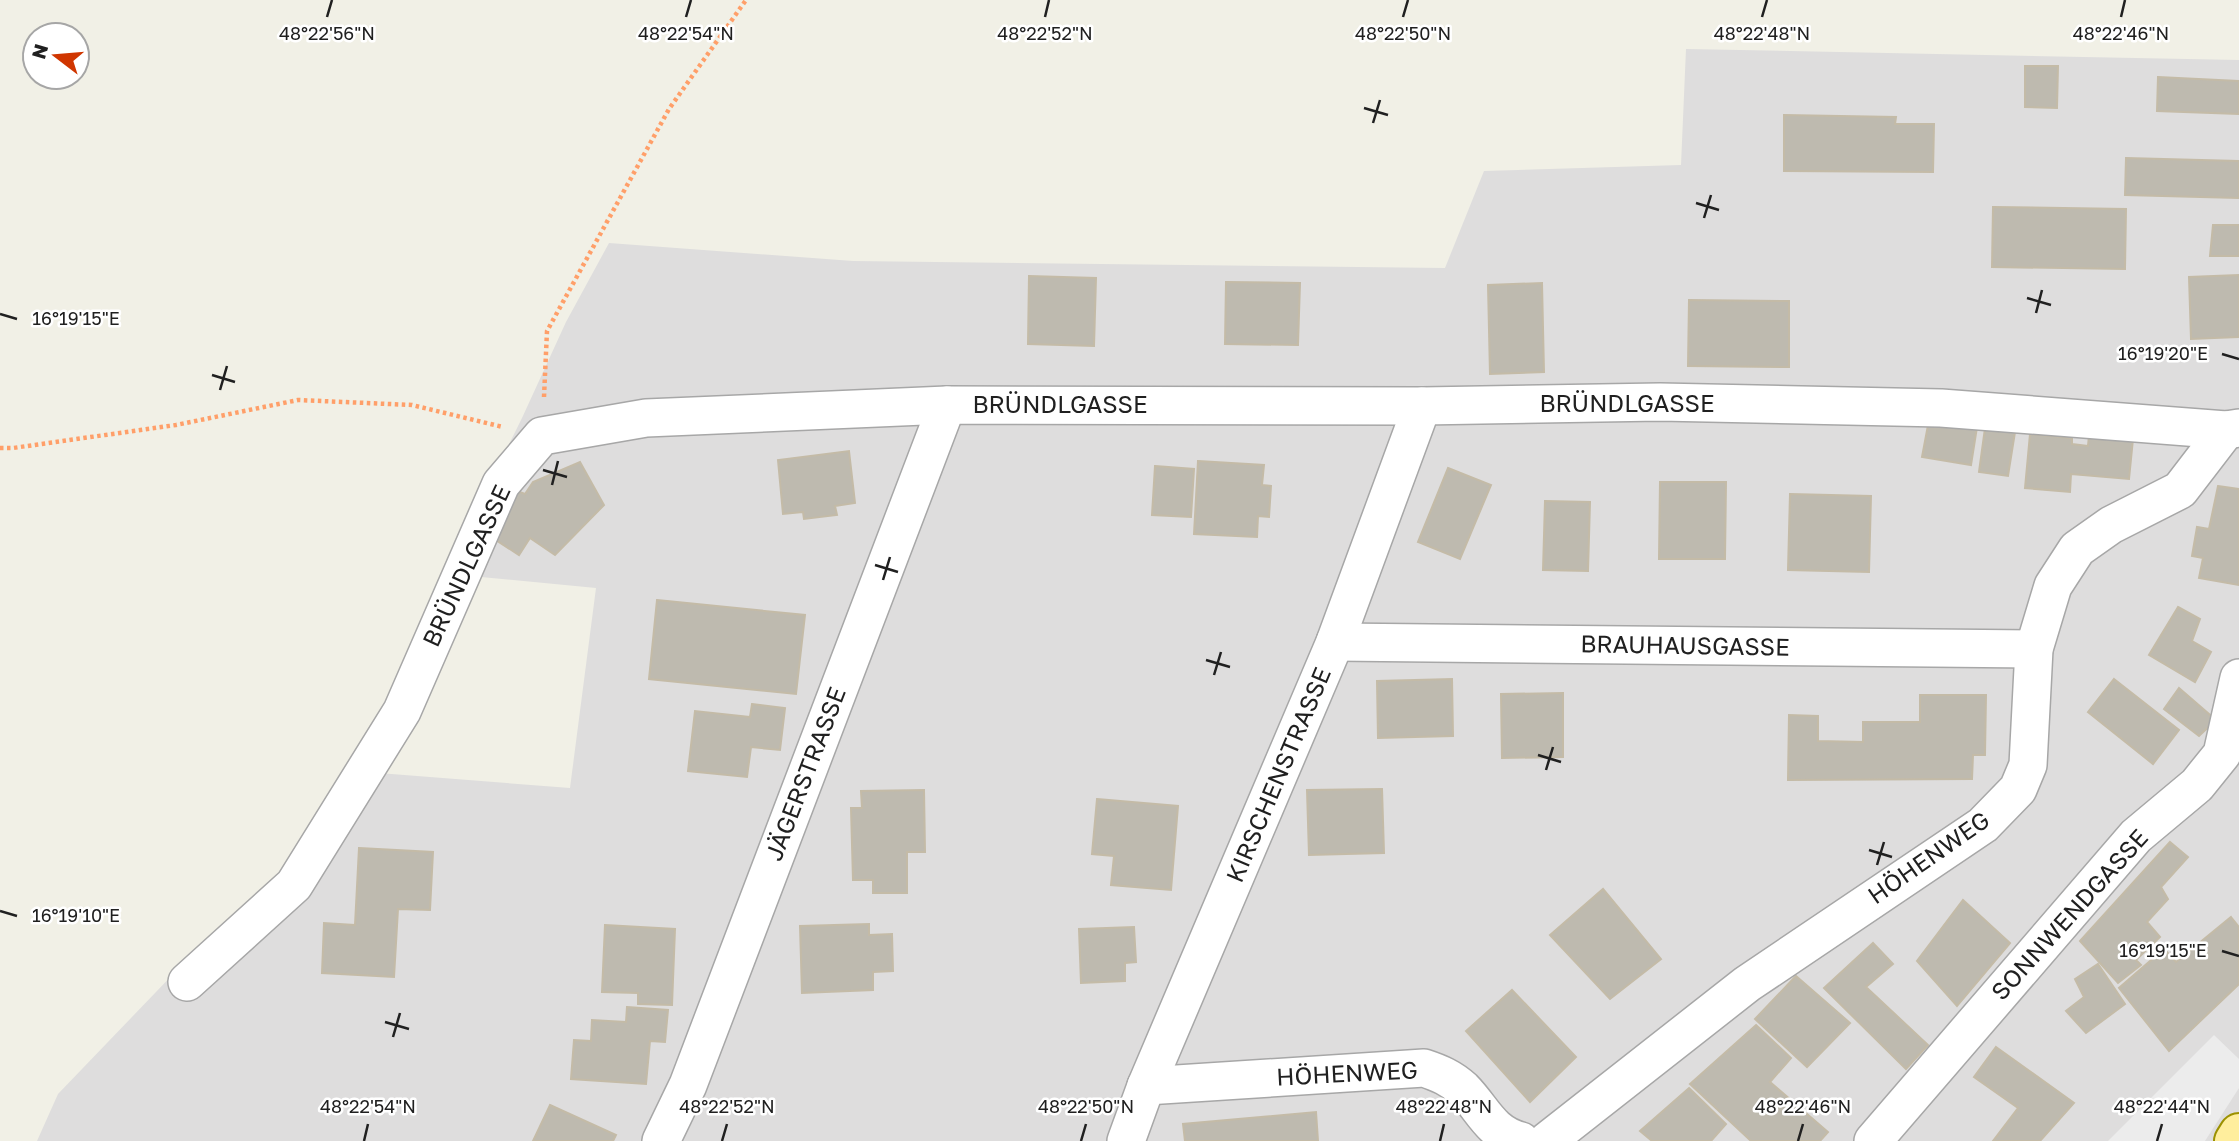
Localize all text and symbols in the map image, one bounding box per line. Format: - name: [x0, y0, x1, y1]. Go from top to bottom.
- north arrow: [21, 21, 91, 91]
- text: 48°22'56"N: [279, 22, 375, 44]
- text: 48°22'54"N: [638, 22, 734, 44]
- text: 48°22'52"N: [997, 22, 1093, 44]
- text: 48°22'50"N: [1355, 22, 1451, 44]
- text: 48°22'48"N: [1714, 22, 1810, 44]
- text: 48°22'46"N: [2073, 22, 2169, 44]
- text: N: [26, 41, 52, 61]
- text: 16°19'15"E: [32, 307, 120, 329]
- text: 16°19'20"E: [2118, 342, 2208, 364]
- street label: BRÜNDLGASSE: [1539, 388, 1715, 417]
- street label: BRÜNDLGASSE: [972, 389, 1148, 418]
- street label: BRÜNDLGASSE: [416, 480, 516, 651]
- street label: BRAUHAUSGASSE: [1580, 628, 1790, 661]
- street label: KIRSCHENSTRASSE: [1219, 663, 1336, 886]
- street label: JÄGERSTRASSE: [758, 683, 851, 864]
- street label: HÖHENWEG: [1862, 804, 1994, 909]
- street label: SONNWENDGASSE: [1985, 823, 2153, 1005]
- text: 16°19'10"E: [32, 904, 120, 926]
- text: 16°19'15"E: [2119, 939, 2207, 961]
- street label: HÖHENWEG: [1275, 1054, 1418, 1091]
- text: 48°22'54"N: [320, 1095, 416, 1117]
- text: 48°22'52"N: [679, 1095, 775, 1117]
- text: 48°22'50"N: [1038, 1095, 1134, 1117]
- text: 48°22'48"N: [1396, 1095, 1492, 1117]
- text: 48°22'46"N: [1755, 1095, 1851, 1117]
- text: 48°22'44"N: [2114, 1095, 2210, 1117]

